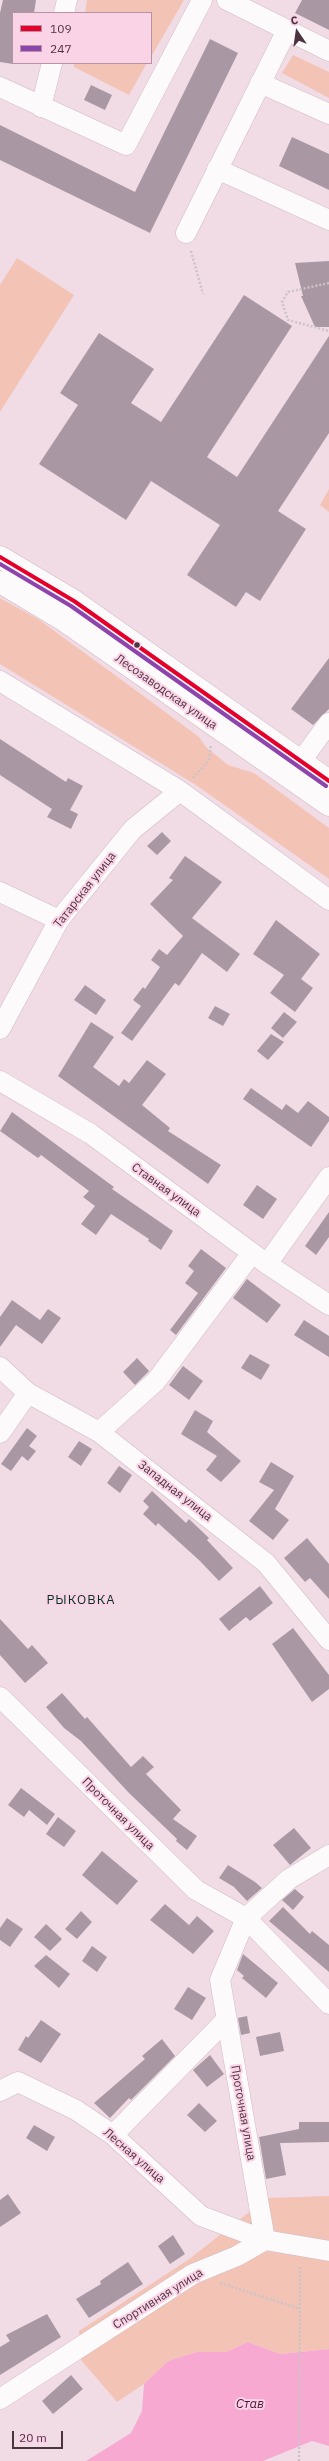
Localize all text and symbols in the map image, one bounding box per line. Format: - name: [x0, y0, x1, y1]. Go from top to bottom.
- legend: [12, 12, 152, 64]
- north arrow: [277, 12, 317, 52]
- text: С: [289, 13, 299, 28]
- text: 109: [50, 21, 72, 36]
- text: 247: [50, 41, 72, 56]
- unlabelled marker: [132, 640, 142, 650]
- street label: Лесозаводская улица: [112, 651, 220, 733]
- street label: Татарская улица: [51, 849, 119, 931]
- street label: Ставная улица: [129, 1160, 203, 1220]
- street label: Западная улица: [135, 1458, 215, 1524]
- district label: РЫКОВКА: [46, 1592, 116, 1608]
- street label: Проточная улица: [79, 1775, 157, 1853]
- street label: Проточная улица: [228, 2064, 258, 2162]
- street label: Лесная улица: [100, 2125, 168, 2187]
- street label: Спортивная улица: [110, 2266, 206, 2332]
- water label: Став: [236, 2396, 264, 2412]
- scale bar: [14, 2423, 65, 2449]
- text: 20 m: [19, 2430, 47, 2445]

